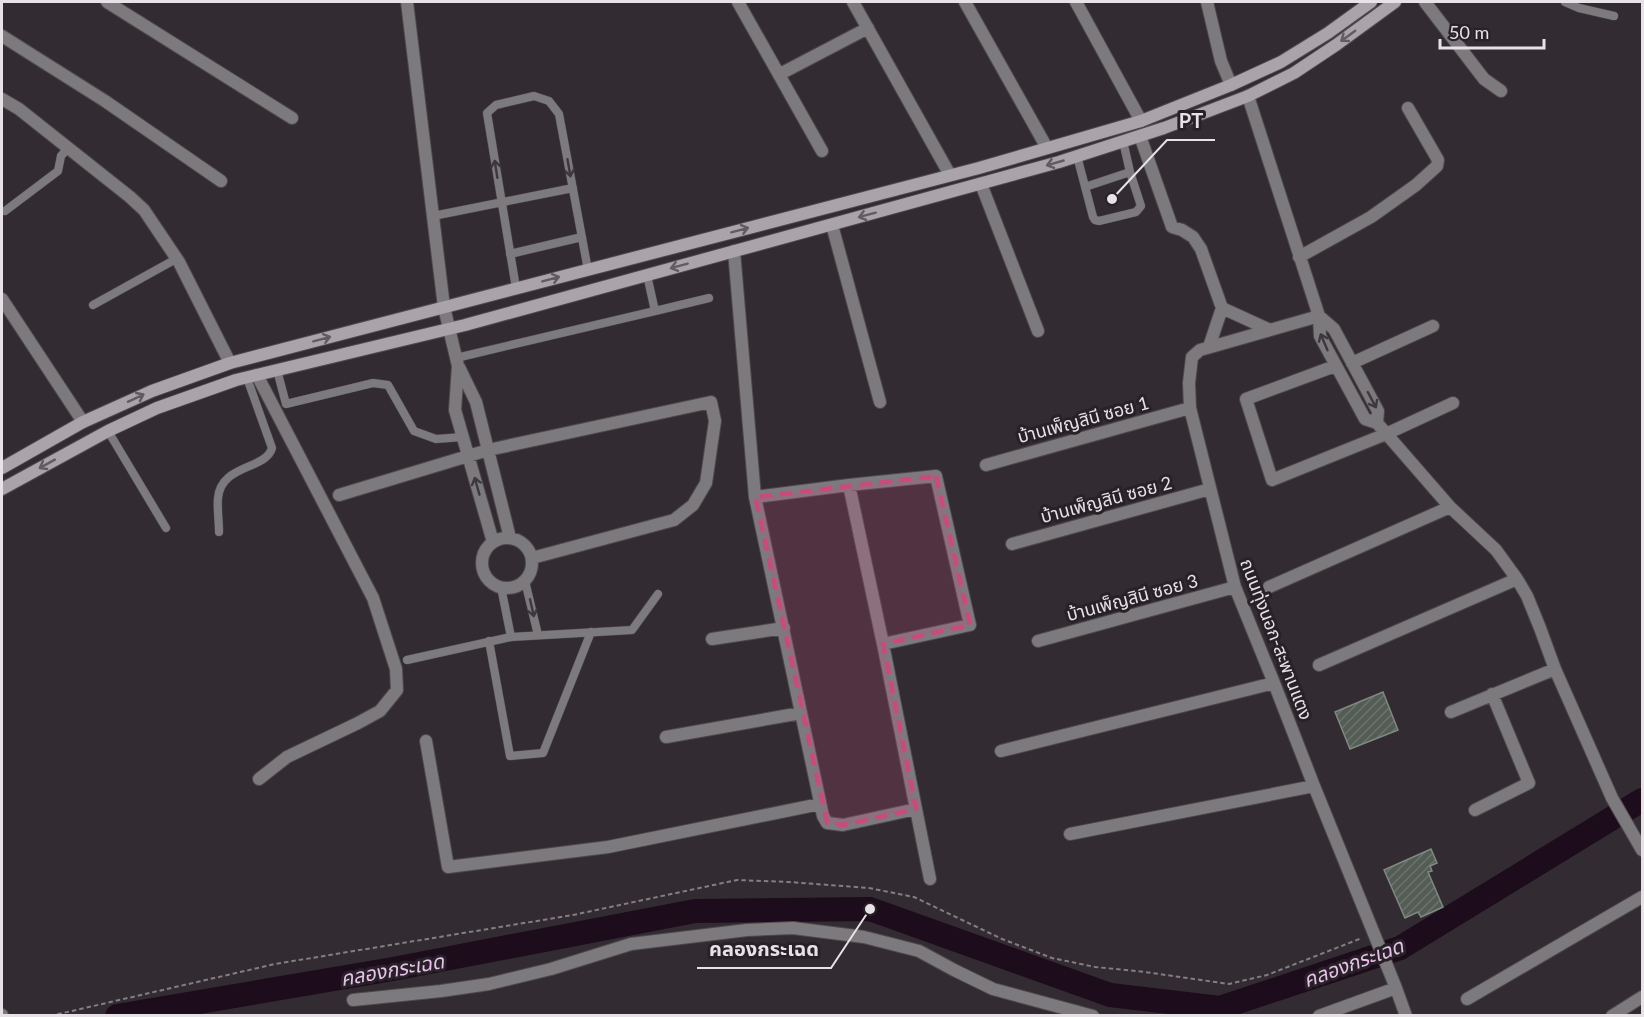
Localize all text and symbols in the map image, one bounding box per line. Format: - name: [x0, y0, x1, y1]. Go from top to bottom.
- scale bar: [1440, 12, 1544, 50]
- text: 50 m: [1449, 21, 1489, 43]
- one-way arrow: [1340, 30, 1356, 43]
- callout: PT: [1167, 102, 1215, 140]
- text: PT: [1179, 108, 1203, 132]
- one-way arrow: [564, 158, 575, 177]
- one-way arrow: [1046, 158, 1065, 169]
- one-way arrow: [490, 159, 501, 179]
- one-way arrow: [858, 210, 877, 221]
- one-way arrow: [730, 224, 749, 235]
- one-way arrow: [670, 261, 689, 273]
- one-way arrow: [541, 273, 560, 285]
- one-way arrow: [312, 333, 331, 345]
- one-way arrow: [1318, 333, 1329, 351]
- one-way arrow: [127, 391, 145, 402]
- street label: บ้านเพ็ญสินี ซอย 1: [1015, 391, 1151, 447]
- one-way arrow: [1367, 391, 1378, 409]
- one-way arrow: [39, 458, 56, 470]
- street label: บ้านเพ็ญสินี ซอย 2: [1038, 471, 1174, 527]
- one-way arrow: [471, 477, 482, 496]
- street label: ถนนทุ่งนอก-สะพานแตง: [1235, 555, 1318, 723]
- street label: บ้านเพ็ญสินี ซอย 3: [1064, 569, 1200, 625]
- one-way arrow: [527, 597, 538, 617]
- callout: คลองกระเฉด: [697, 930, 831, 968]
- water label: คลองกระเฉด: [1300, 933, 1407, 991]
- text: คลองกระเฉด: [709, 936, 819, 960]
- water label: คลองกระเฉด: [338, 948, 446, 990]

